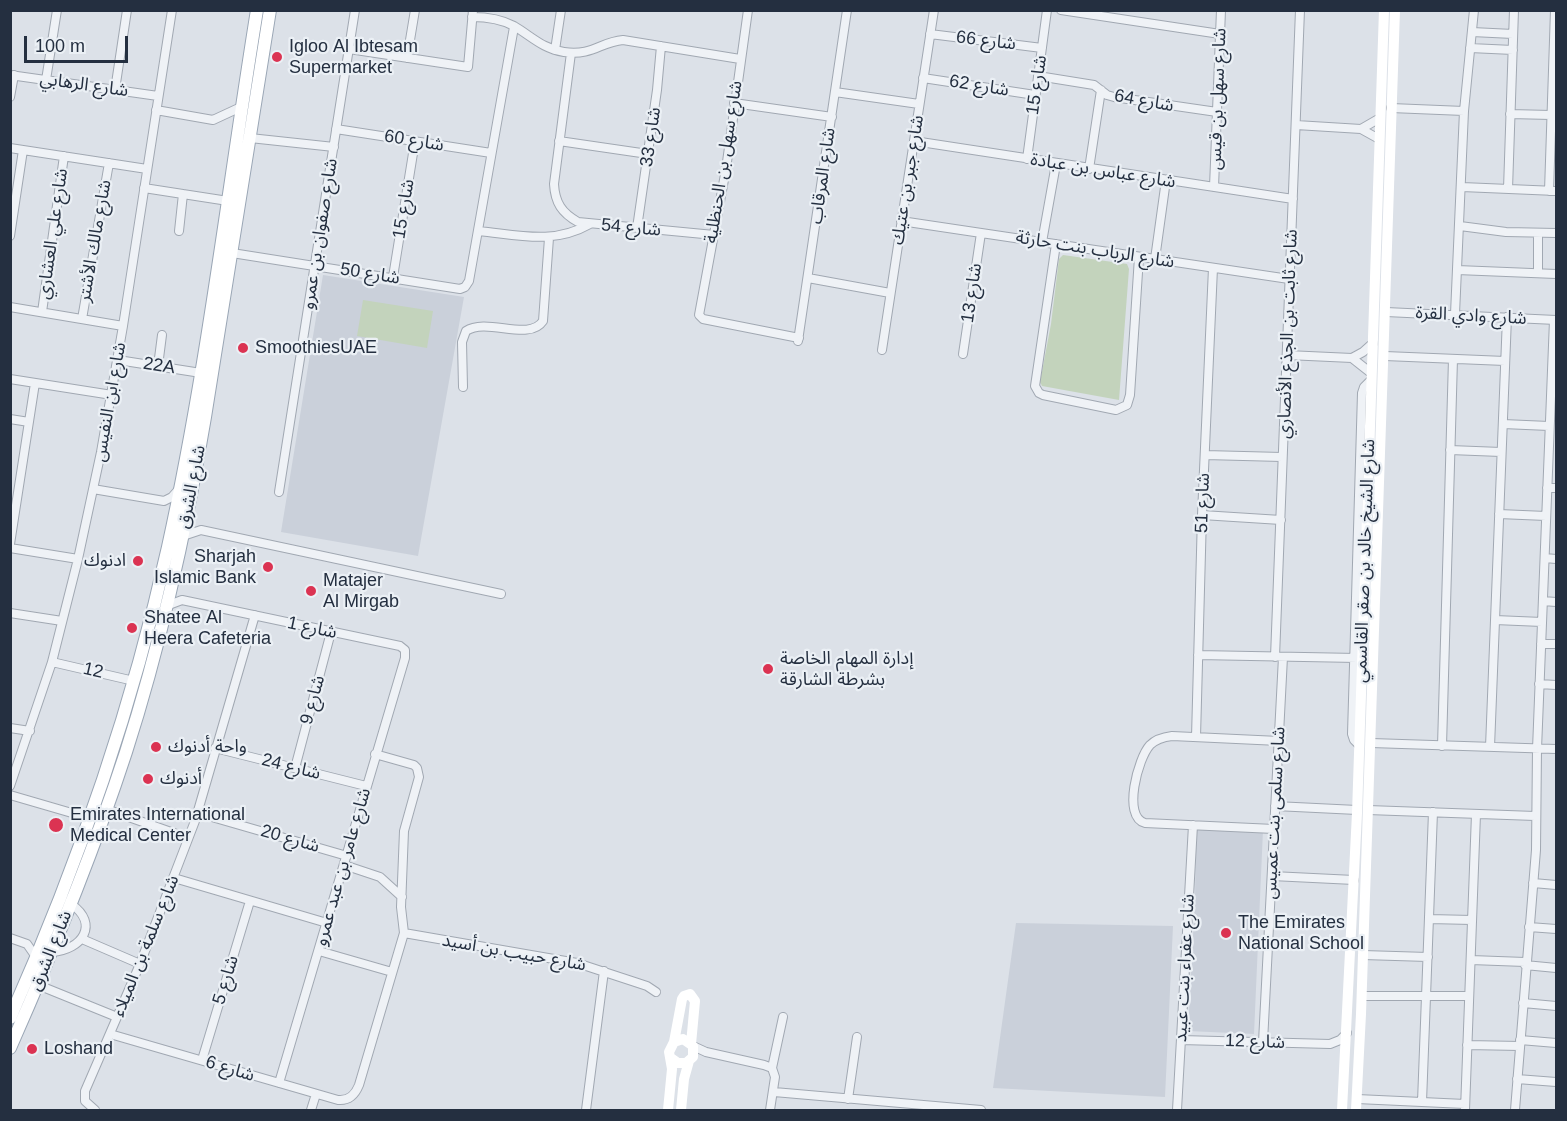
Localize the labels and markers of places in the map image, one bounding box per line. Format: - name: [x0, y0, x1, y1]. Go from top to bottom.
- place label: Igloo Al Ibtesam Supermarket: [289, 36, 418, 78]
- marker: Igloo Al Ibtesam Supermarket: [270, 50, 284, 64]
- place label: SmoothiesUAE: [255, 337, 377, 359]
- marker: SmoothiesUAE: [236, 341, 250, 355]
- place label: Sharjah Islamic Bank: [154, 546, 256, 588]
- place label: ادنوك: [84, 550, 126, 572]
- marker: ادنوك: [131, 554, 145, 568]
- marker: Sharjah Islamic Bank: [261, 560, 275, 574]
- place label: Matajer Al Mirgab: [323, 570, 399, 612]
- marker: Matajer Al Mirgab: [304, 584, 318, 598]
- place label: Shatee Al Heera Cafeteria: [144, 607, 271, 650]
- marker: Shatee Al Heera Cafeteria: [125, 621, 139, 635]
- place label: إدارة المهام الخاصة بشرطة الشارقة: [780, 648, 913, 690]
- marker: إدارة المهام الخاصة بشرطة الشارقة: [761, 662, 775, 676]
- place label: واحة أدنوك: [168, 736, 247, 758]
- marker: واحة أدنوك: [149, 740, 163, 754]
- place label: أدنوك: [160, 768, 202, 790]
- marker: أدنوك: [141, 772, 155, 786]
- place label: Emirates International Medical Center: [70, 804, 245, 846]
- marker: Emirates International Medical Center: [47, 816, 65, 834]
- place label: The Emirates National School: [1238, 912, 1364, 954]
- marker: The Emirates National School: [1219, 926, 1233, 940]
- place label: Loshand: [44, 1038, 113, 1060]
- marker: Loshand: [25, 1042, 39, 1056]

